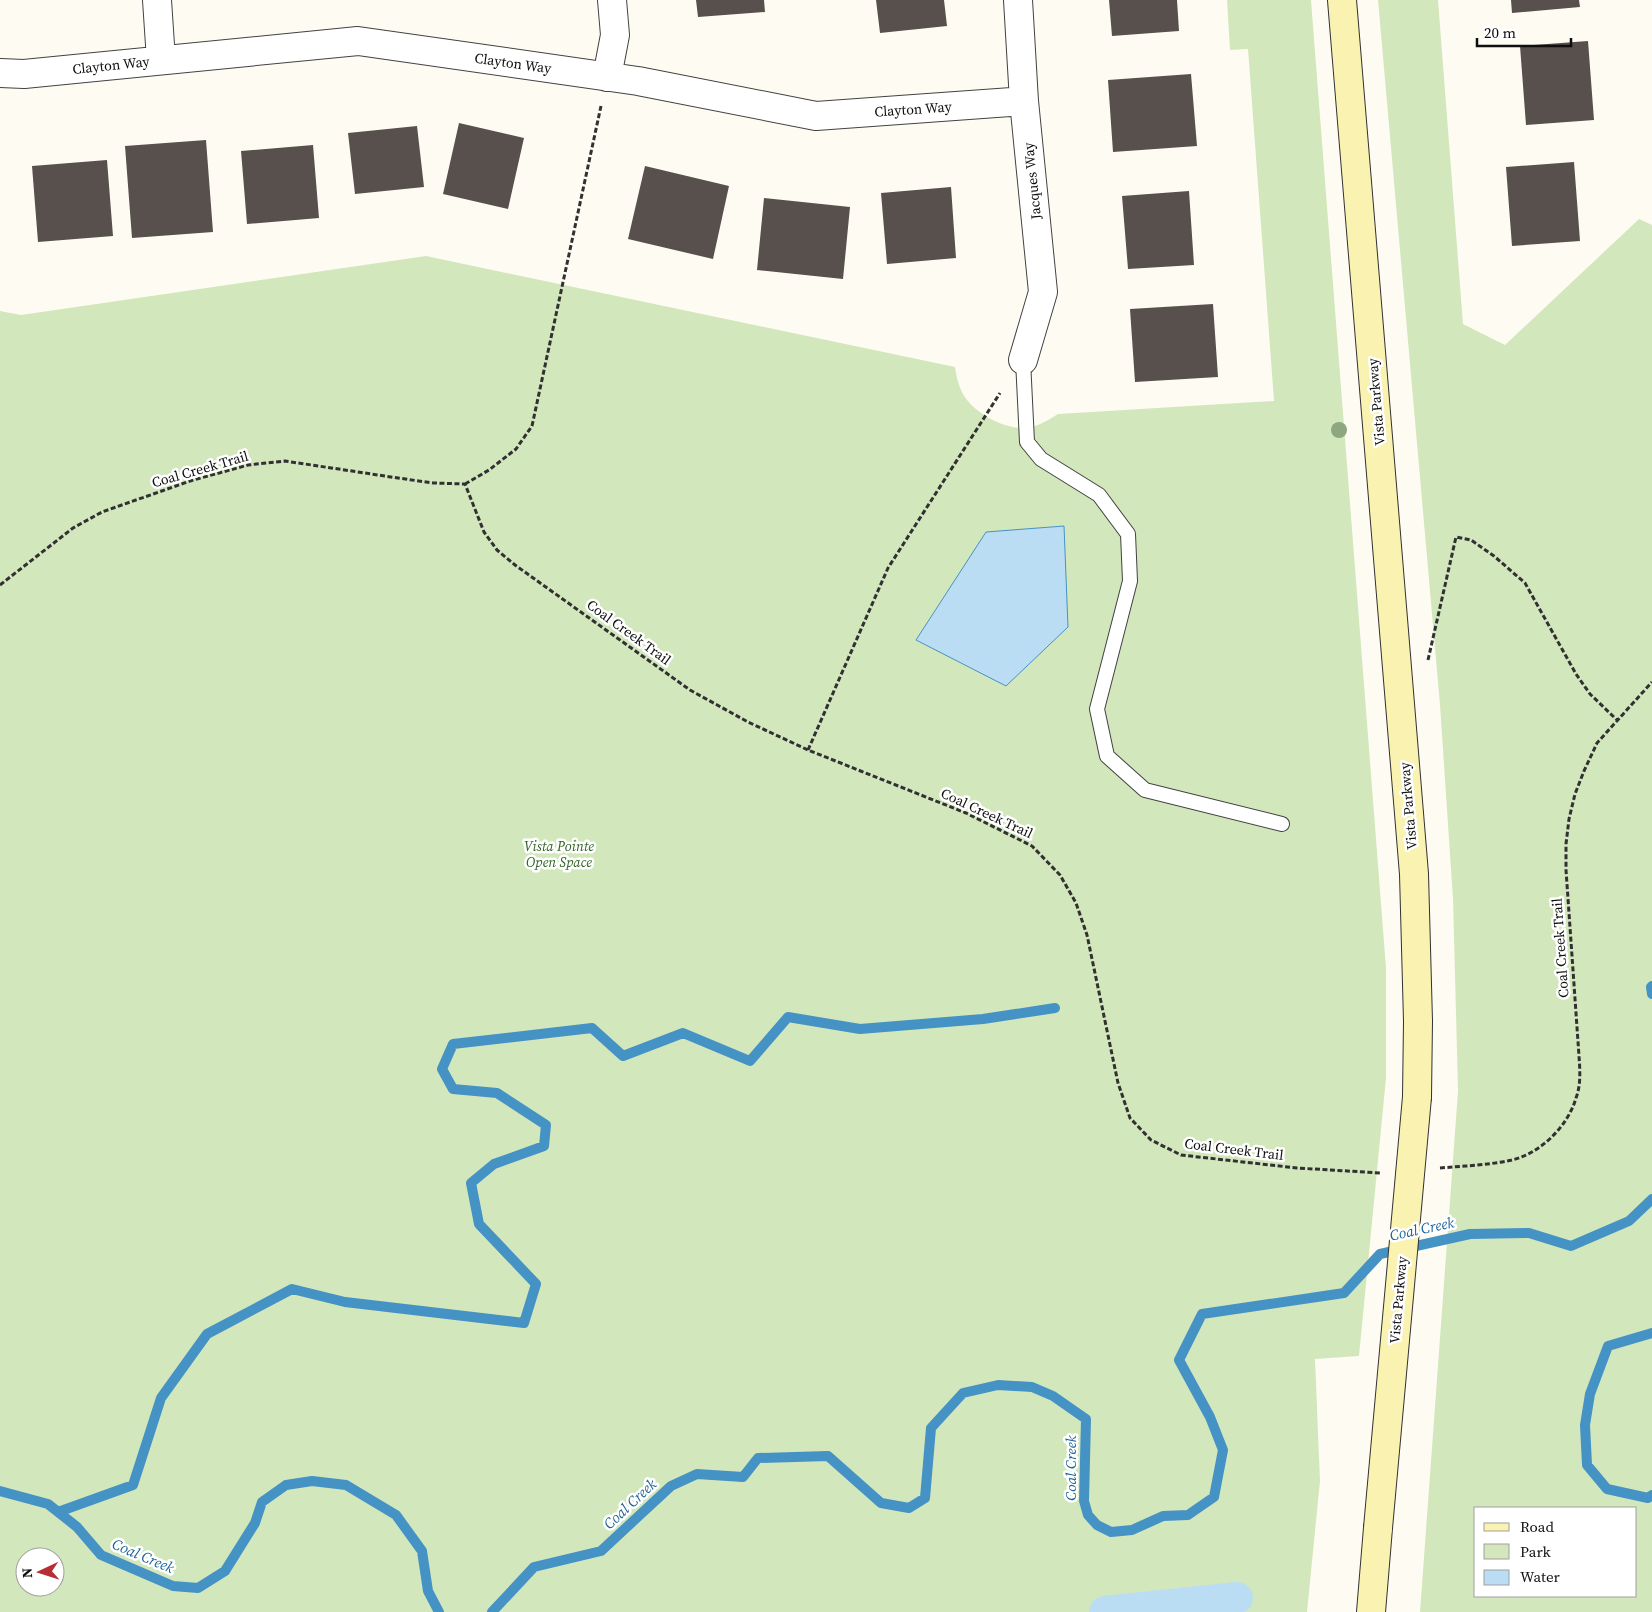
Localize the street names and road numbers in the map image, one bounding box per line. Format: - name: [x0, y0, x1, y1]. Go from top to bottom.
- street label: Clayton Way: [473, 48, 554, 78]
- street label: Clayton Way: [71, 51, 151, 79]
- street label: Clayton Way: [874, 96, 953, 122]
- street label: Jacques Way: [1018, 141, 1046, 222]
- street label: Vista Parkway: [1362, 357, 1390, 446]
- street label: Coal Creek Trail: [149, 446, 251, 492]
- street label: Coal Creek Trail: [583, 595, 675, 669]
- street label: Vista Parkway: [1394, 761, 1422, 850]
- street label: Coal Creek Trail: [938, 783, 1036, 843]
- street label: Coal Creek Trail: [1547, 898, 1573, 998]
- street label: Coal Creek Trail: [1183, 1133, 1285, 1165]
- street label: Vista Parkway: [1384, 1255, 1412, 1344]

